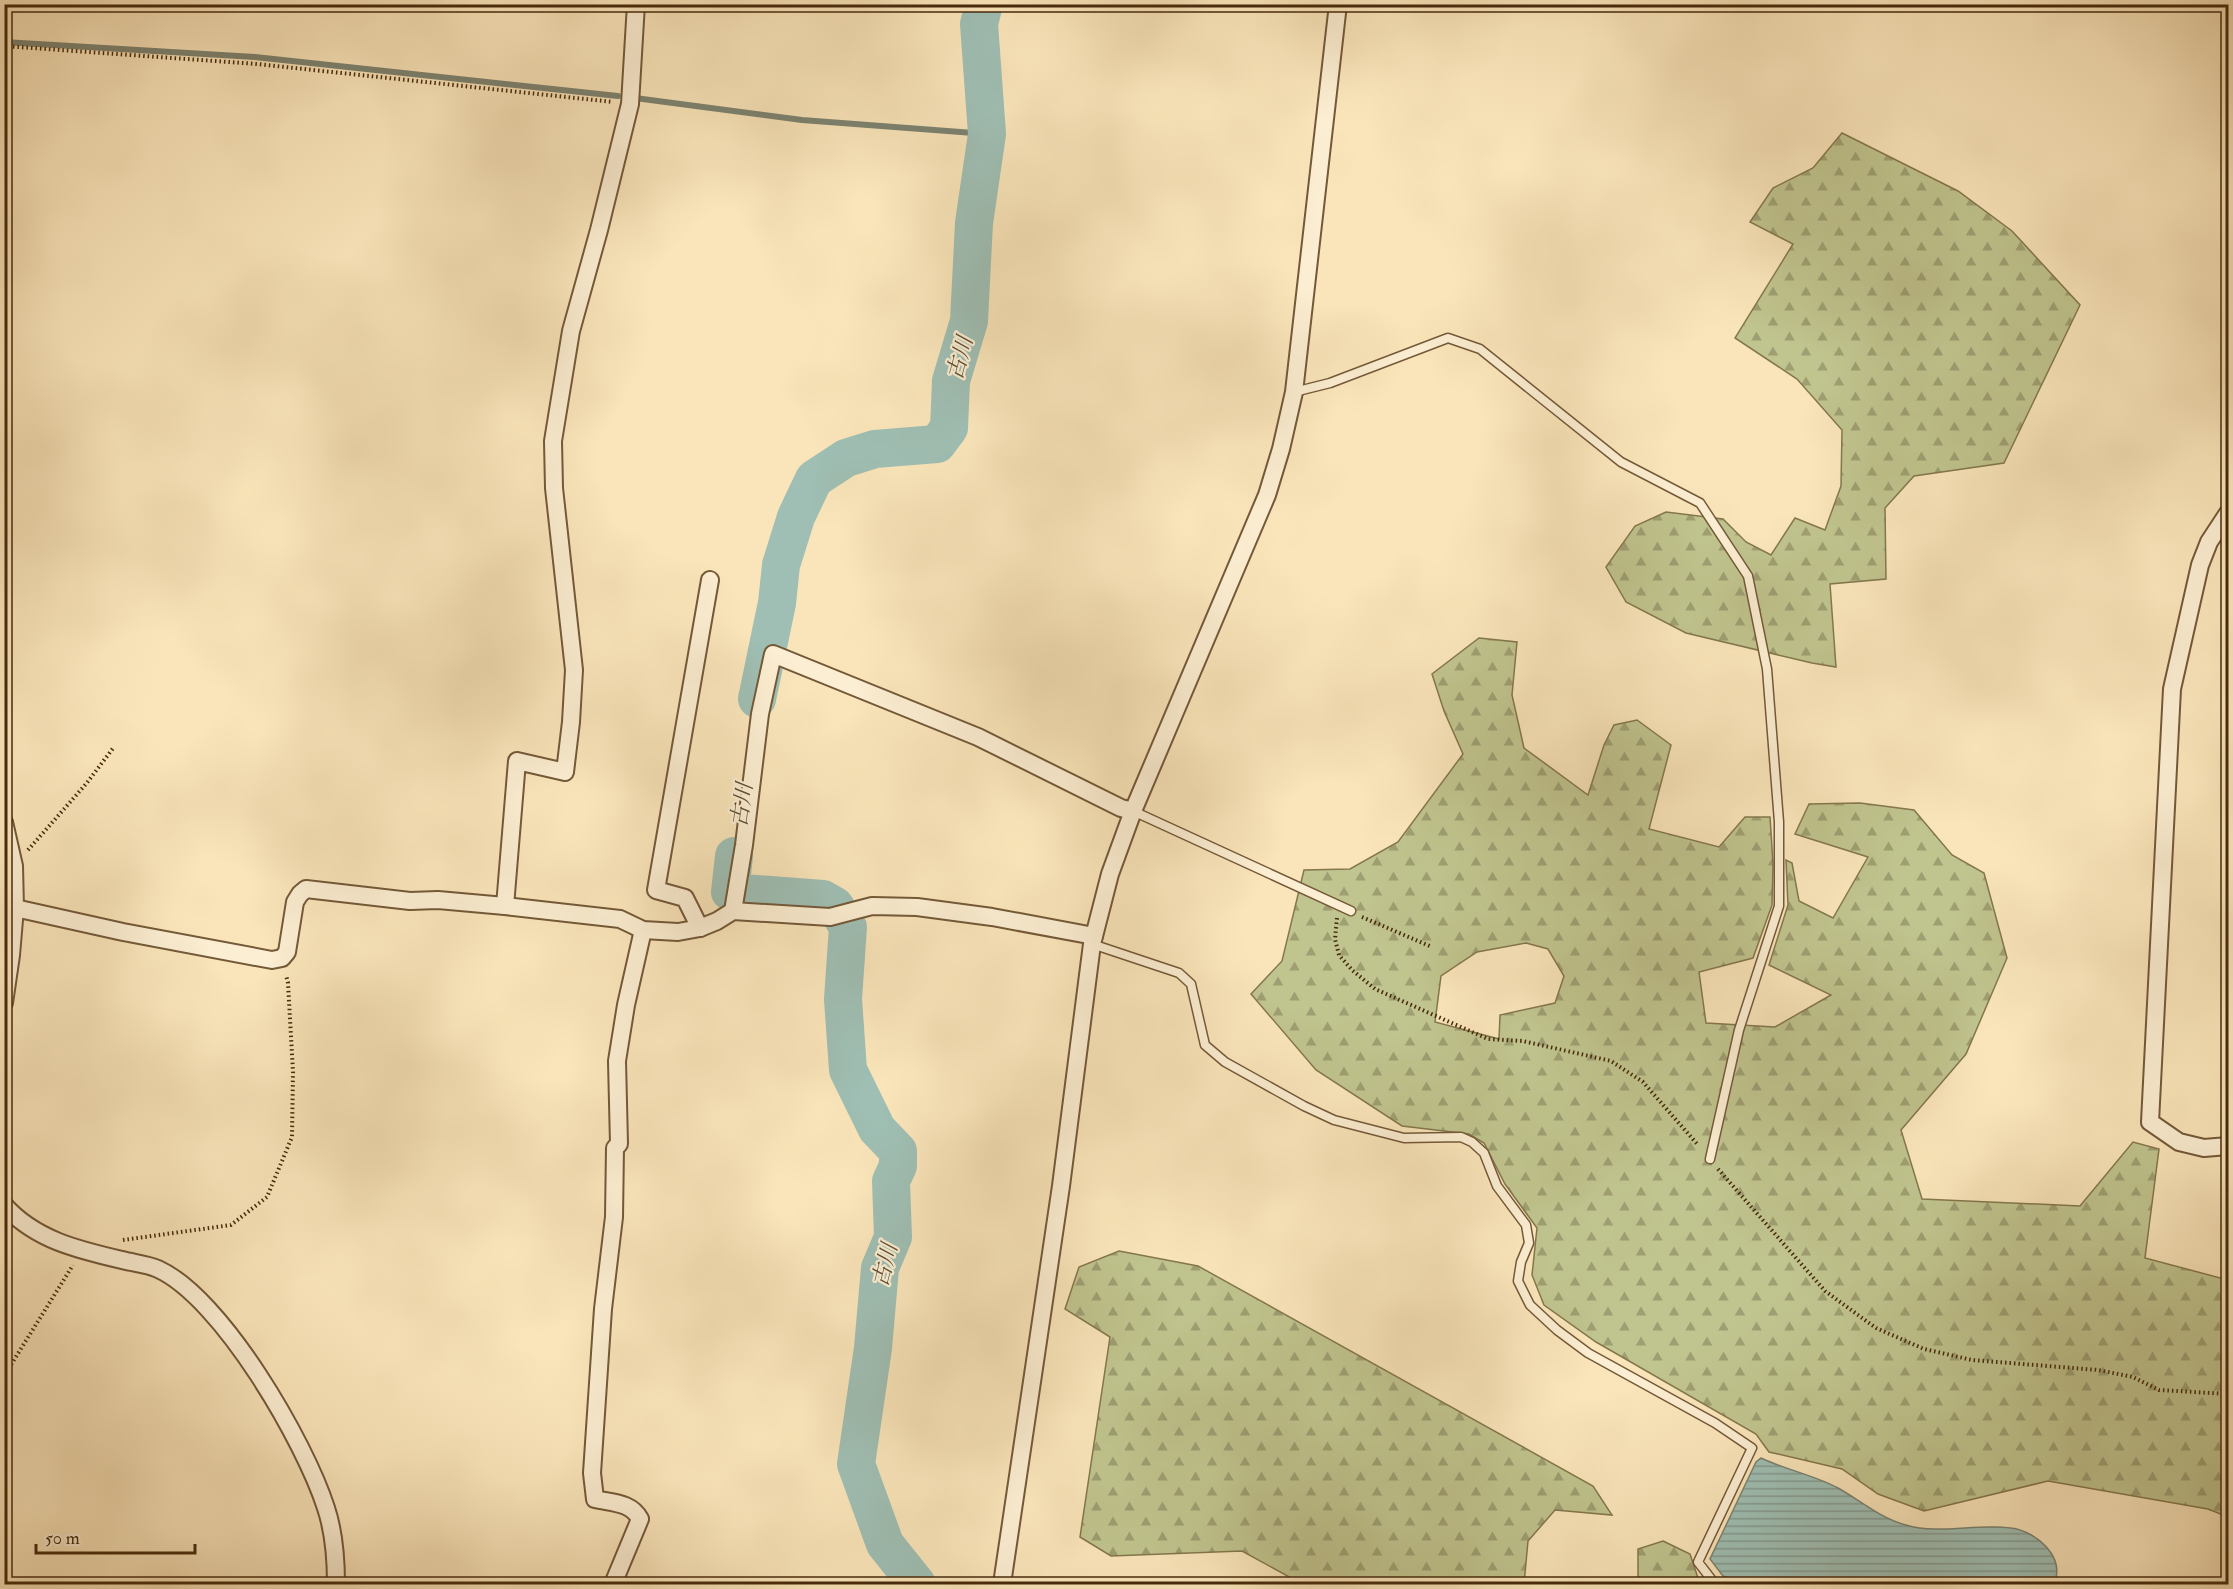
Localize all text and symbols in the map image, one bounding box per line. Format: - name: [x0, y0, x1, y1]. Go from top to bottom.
- water label: 古川: [941, 331, 980, 383]
- water label: 古川: [725, 779, 759, 829]
- water label: 古川: [866, 1239, 904, 1290]
- scale bar: [36, 1517, 195, 1555]
- text: 50 m: [45, 1527, 80, 1550]

